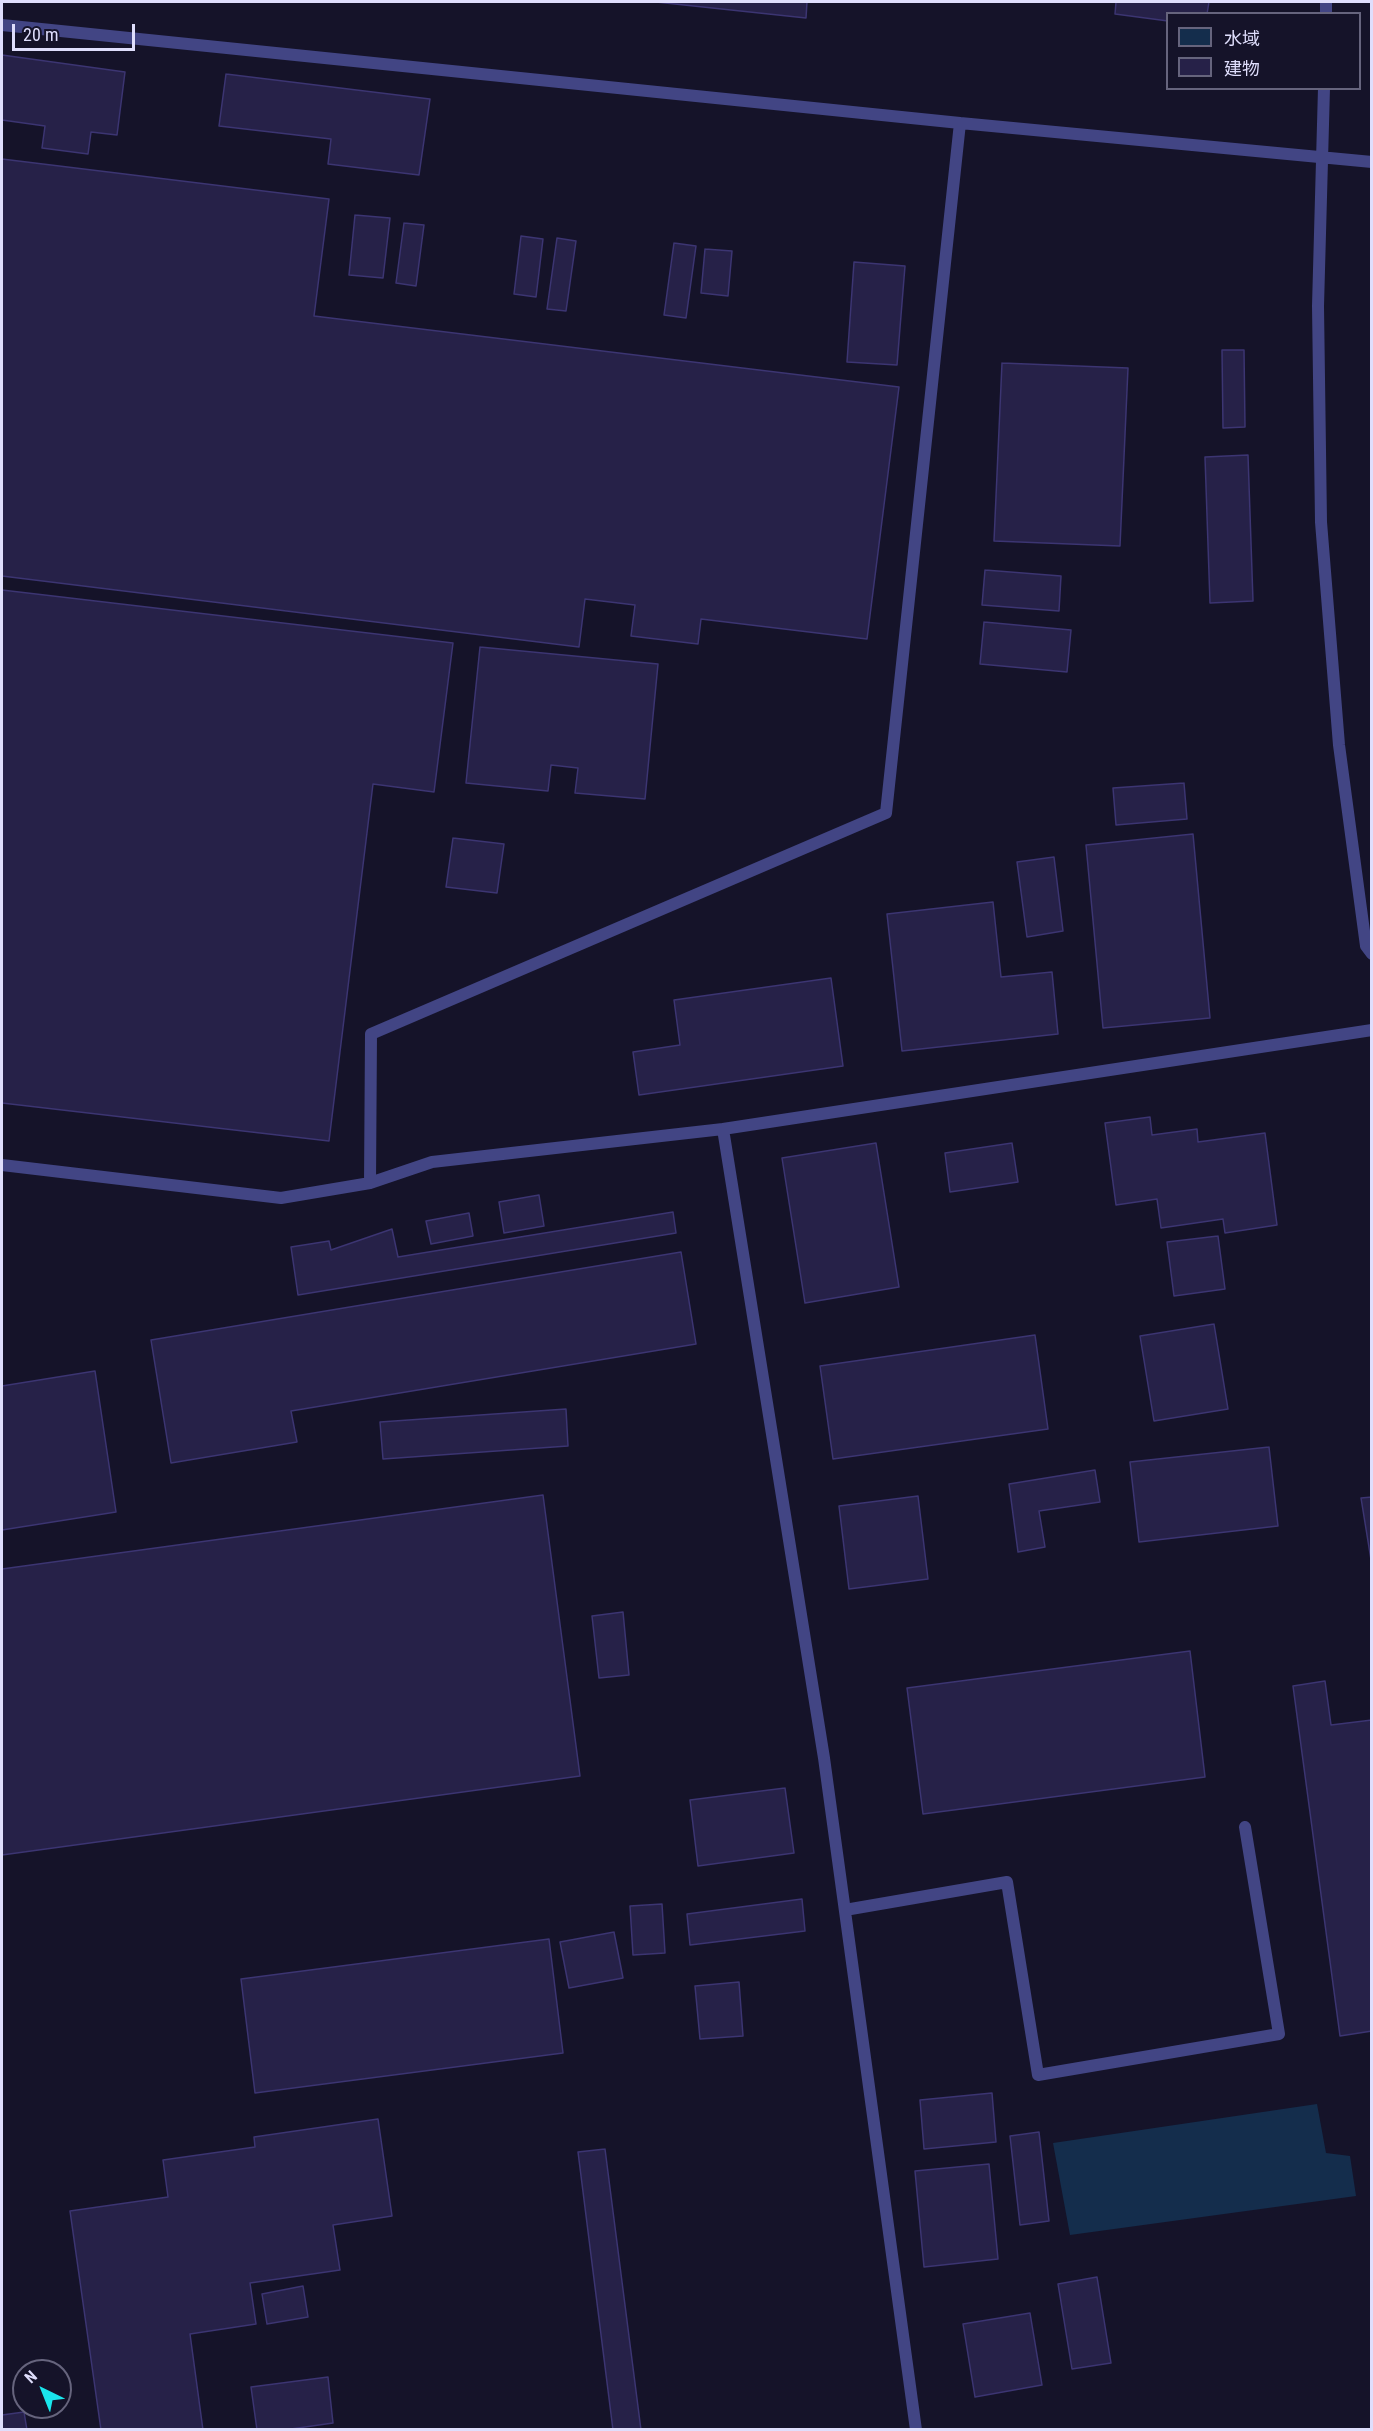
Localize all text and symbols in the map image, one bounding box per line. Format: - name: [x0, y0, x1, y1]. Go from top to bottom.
- scale bar: [15, 12, 138, 50]
- legend: [1166, 12, 1361, 90]
- text: 20 m: [23, 24, 58, 45]
- text: 水域: [1224, 28, 1260, 49]
- text: 建物: [1224, 58, 1260, 79]
- north arrow: [12, 2359, 72, 2419]
- text: N: [21, 2367, 41, 2387]

